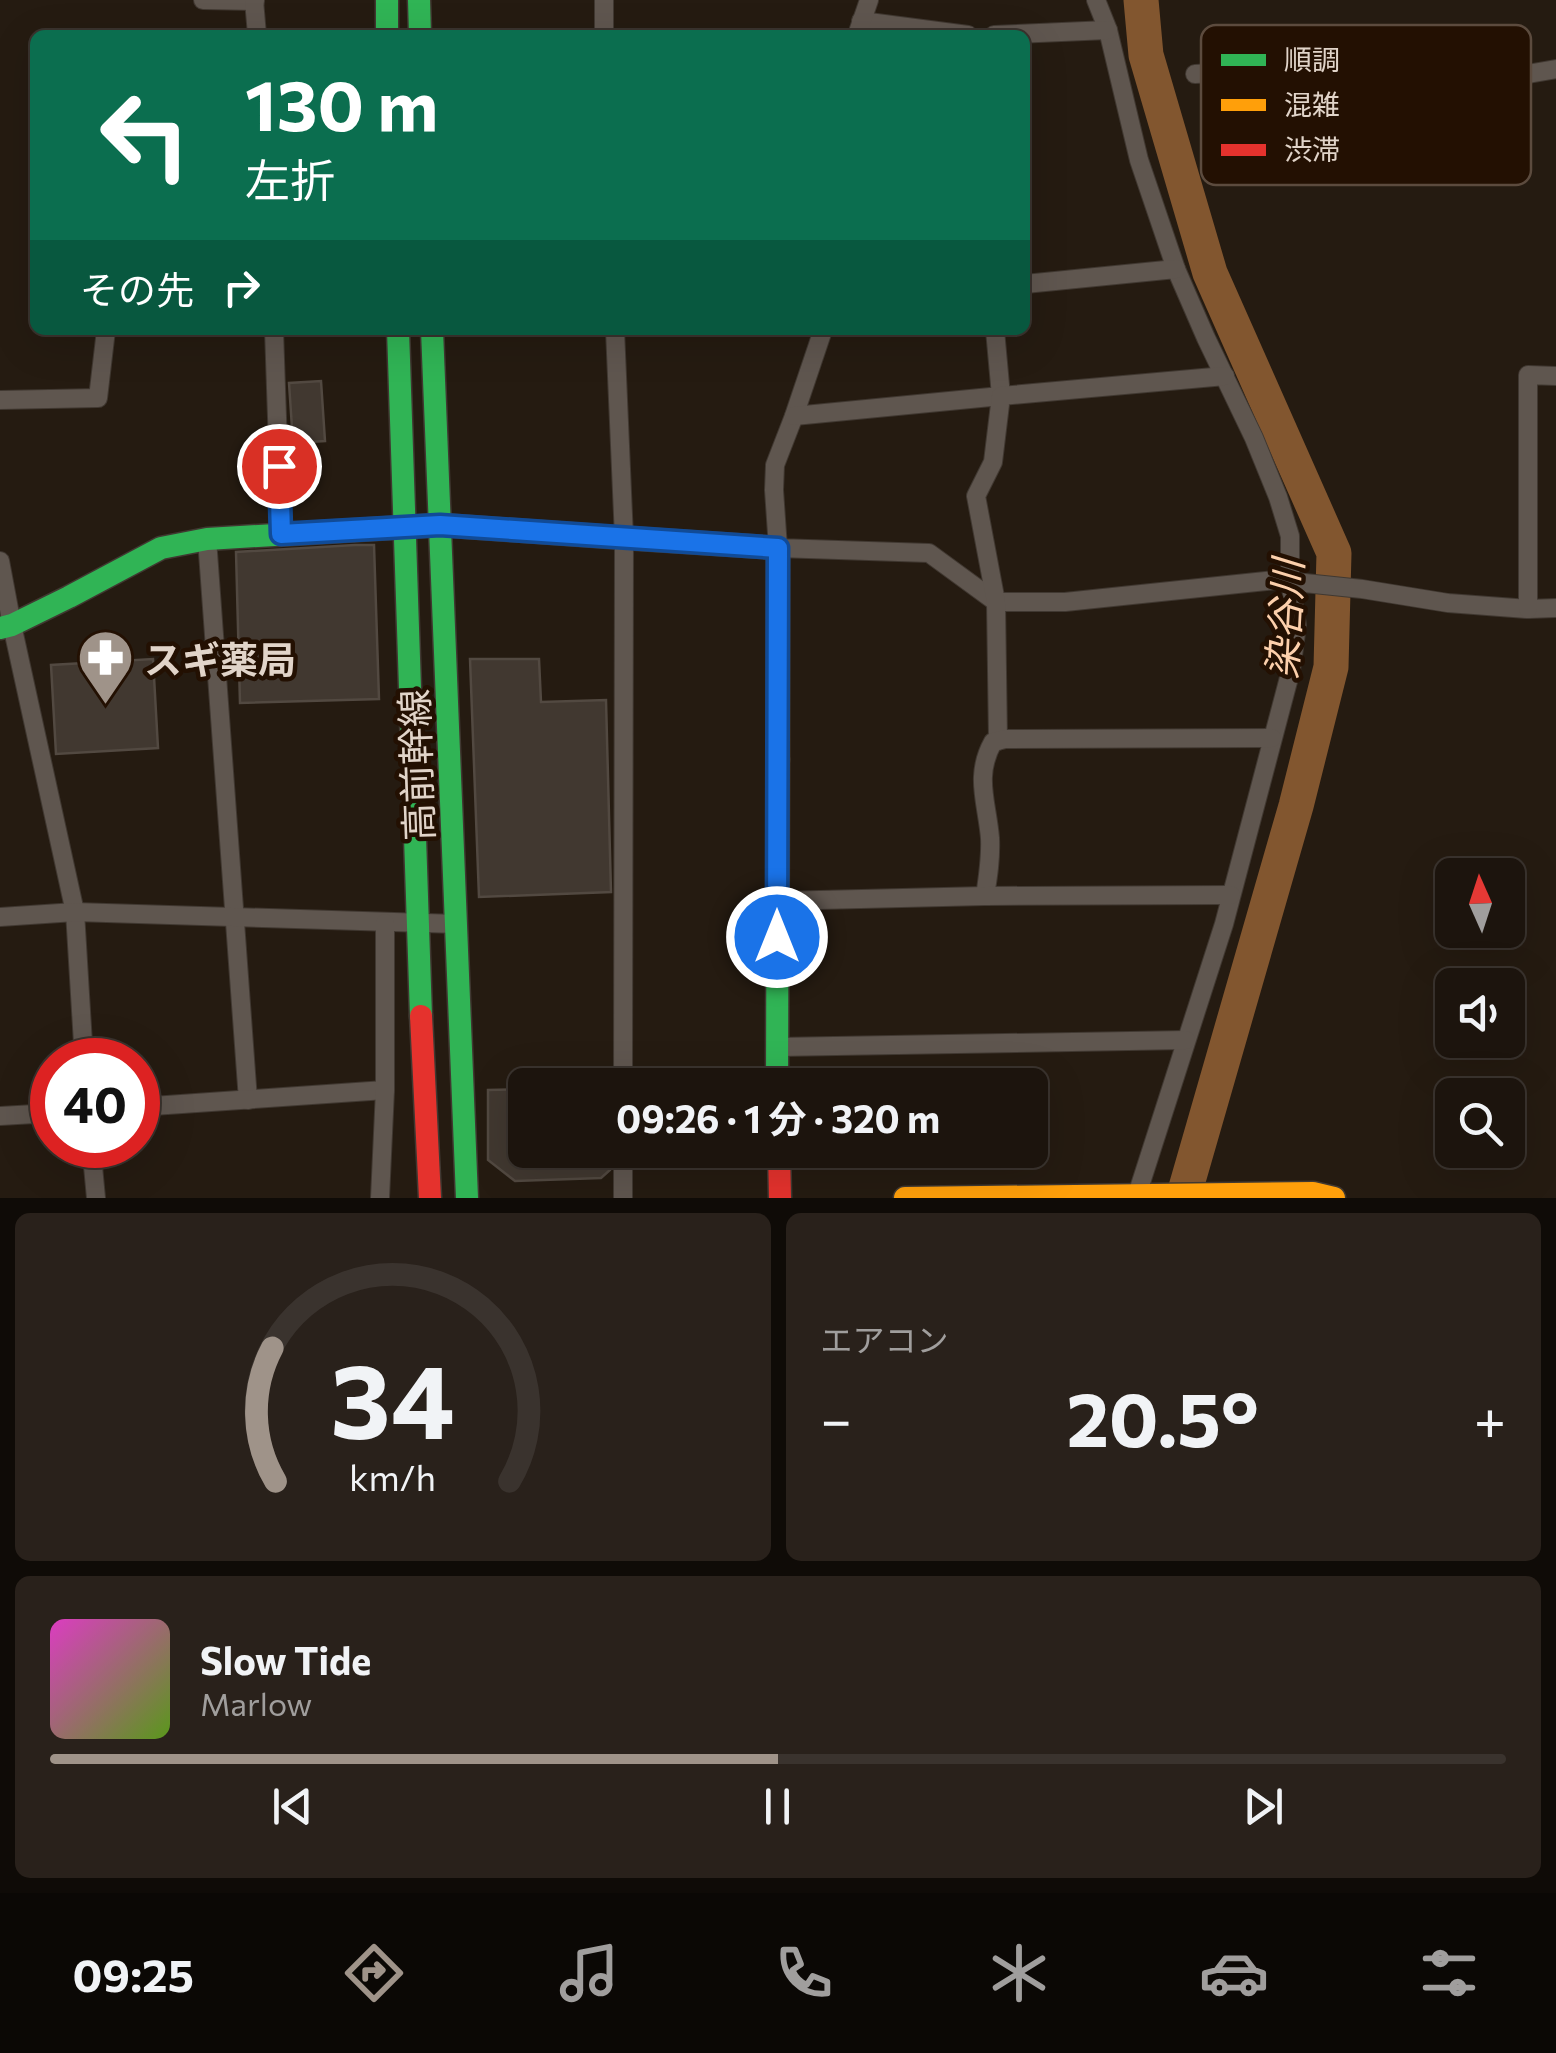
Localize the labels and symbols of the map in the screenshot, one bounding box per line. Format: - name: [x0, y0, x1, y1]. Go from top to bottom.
- legend: [1201, 25, 1531, 185]
- text: 順調: [1284, 42, 1340, 76]
- text: 混雑: [1284, 87, 1340, 121]
- text: 渋滞: [1284, 132, 1340, 166]
- pin: [237, 424, 322, 509]
- water label: 染谷川: [1255, 554, 1311, 680]
- pharmacy icon: スギ薬局: [75, 628, 135, 707]
- place label: スギ薬局: [144, 635, 296, 682]
- street label: 高前幹線: [389, 688, 441, 842]
- north arrow: [1435, 858, 1525, 948]
- position arrow: [725, 885, 829, 989]
- speed limit sign: 40: [30, 1038, 160, 1168]

